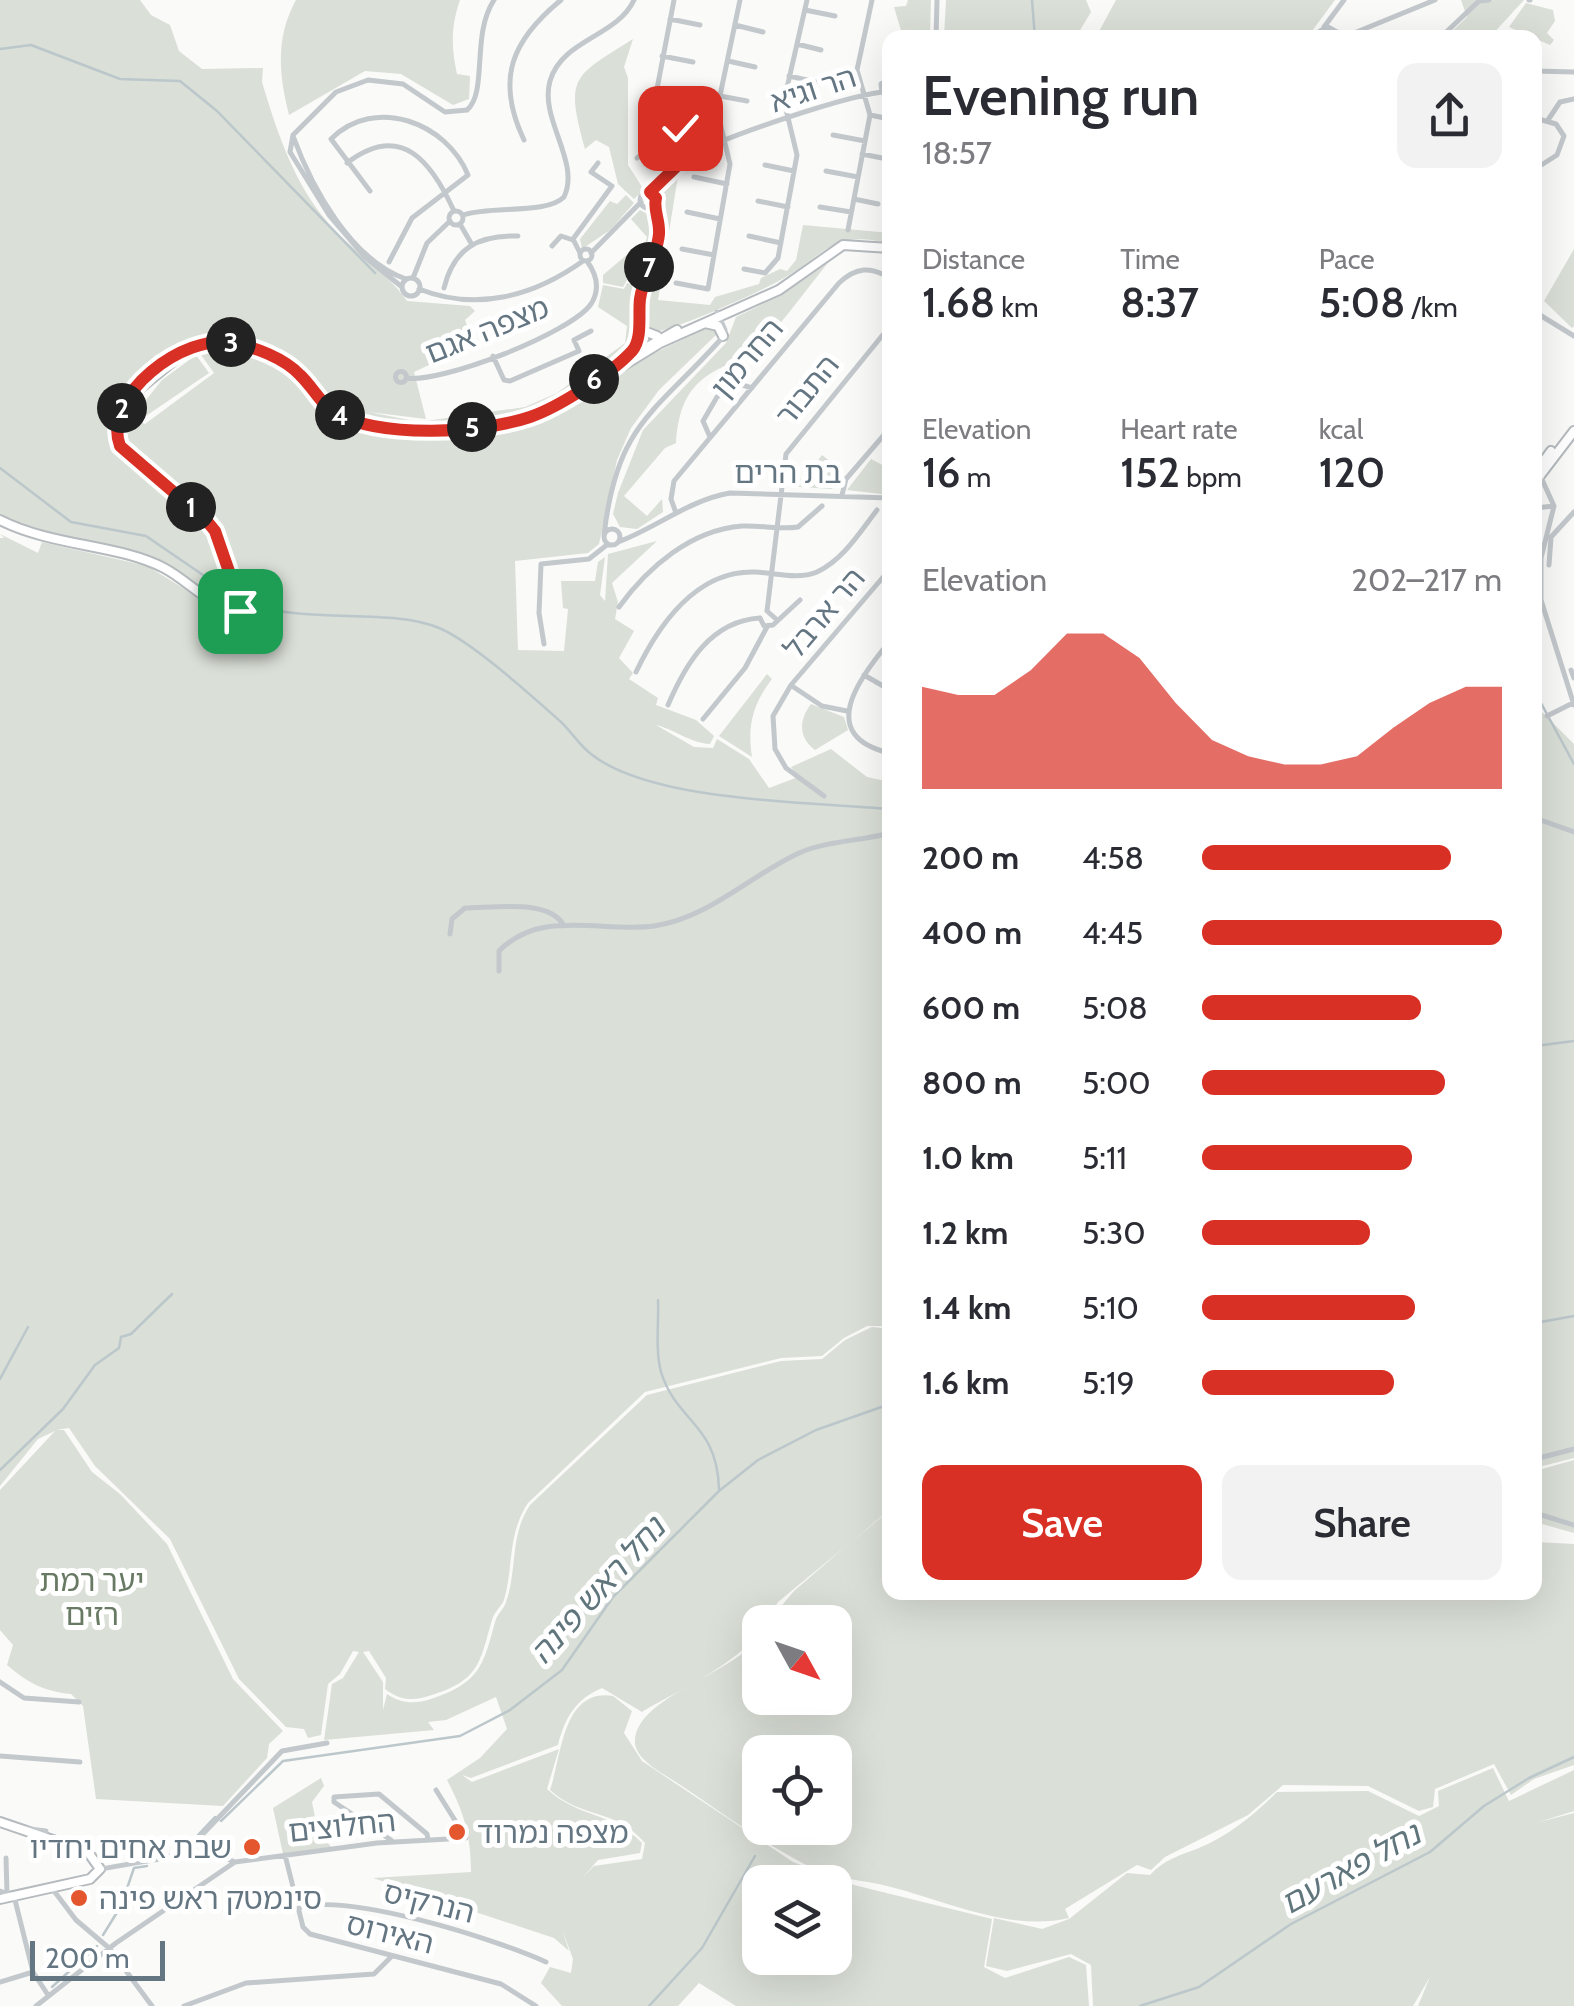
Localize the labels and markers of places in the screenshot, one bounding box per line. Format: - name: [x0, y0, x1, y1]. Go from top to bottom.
- pin: [638, 86, 723, 171]
- pin: 7: [624, 242, 674, 292]
- pin: 3: [206, 317, 256, 367]
- pin: 6: [569, 354, 619, 404]
- pin: 2: [97, 383, 147, 433]
- pin: 4: [315, 390, 365, 440]
- pin: 5: [447, 402, 497, 452]
- pin: 1: [166, 482, 216, 532]
- pin: [198, 569, 283, 654]
- place label: מצפה נמרוד: [477, 1814, 628, 1851]
- marker: מצפה נמרוד: [446, 1821, 468, 1843]
- place label: שבת אחים יחדיו: [30, 1829, 232, 1866]
- marker: שבת אחים יחדיו: [241, 1836, 263, 1858]
- place label: סינמטק ראש פינה: [99, 1880, 322, 1917]
- marker: סינמטק ראש פינה: [68, 1887, 90, 1909]

